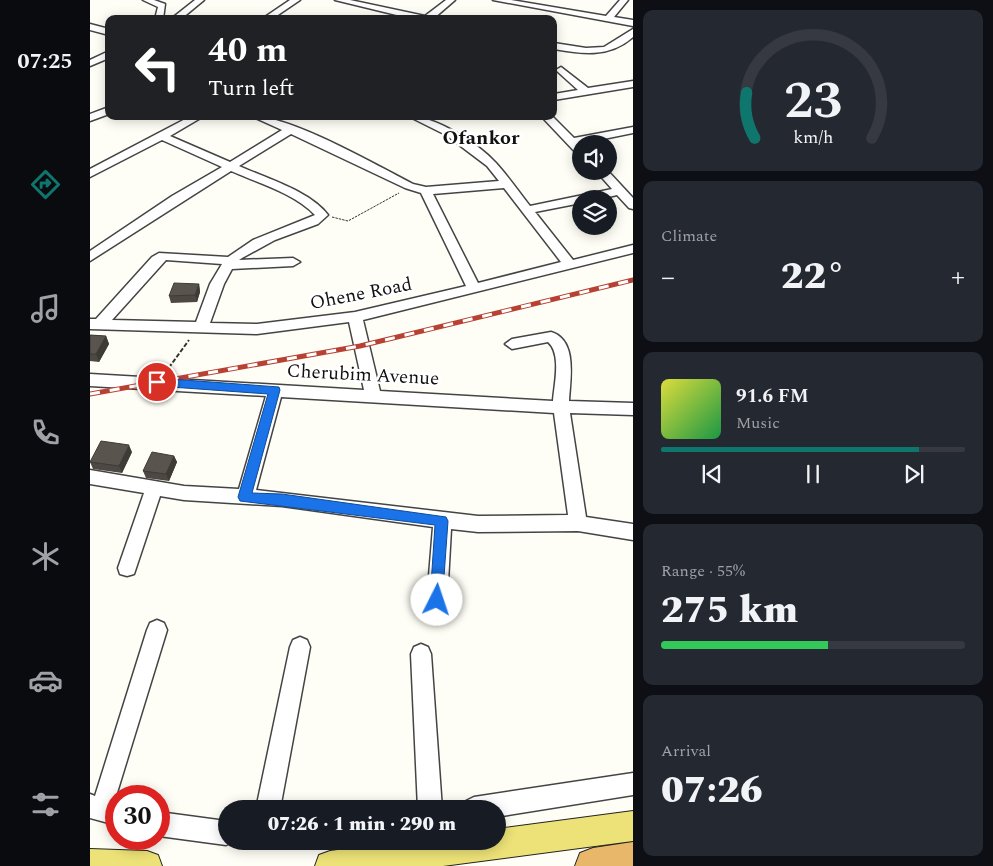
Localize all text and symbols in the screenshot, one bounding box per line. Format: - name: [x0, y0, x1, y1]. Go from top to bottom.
- text: 40 m: [208, 24, 288, 77]
- icon: left: [125, 35, 190, 100]
- text: 07:25: [17, 45, 73, 78]
- text: 23: [784, 62, 842, 141]
- text: Turn left: [208, 72, 294, 105]
- district label: Ofankor: [442, 123, 520, 153]
- text: km/h: [793, 124, 833, 151]
- map controls: [572, 135, 617, 235]
- button: sound: [572, 135, 617, 180]
- icon: directions: [28, 167, 63, 202]
- button: layers: [572, 190, 617, 235]
- text: Climate: [661, 224, 717, 248]
- text: 22°: [781, 248, 845, 306]
- text: −: [661, 256, 675, 299]
- text: +: [951, 256, 965, 299]
- street label: Ohene Road: [307, 270, 415, 318]
- icon: music: [28, 291, 63, 326]
- street label: Cherubim Avenue: [286, 357, 440, 393]
- pin: [136, 361, 178, 403]
- icon: arrive: [143, 368, 171, 396]
- text: 91.6 FM: [736, 382, 809, 411]
- text: Music: [736, 411, 780, 435]
- icon: phone: [28, 415, 63, 450]
- icon: previous: [698, 460, 726, 488]
- icon: pause: [799, 460, 827, 488]
- icon: next: [900, 460, 928, 488]
- icon: climate: [28, 539, 63, 574]
- text: Range · 55%: [661, 559, 745, 583]
- position arrow: [410, 573, 462, 625]
- text: 275 km: [661, 582, 798, 640]
- icon: car: [28, 663, 63, 698]
- text: Arrival: [661, 739, 711, 763]
- text: 07:26: [661, 762, 763, 820]
- speed limit sign: 30: [105, 785, 170, 850]
- icon: filters: [28, 787, 63, 822]
- text: 07:26 · 1 min · 290 m: [268, 810, 456, 839]

